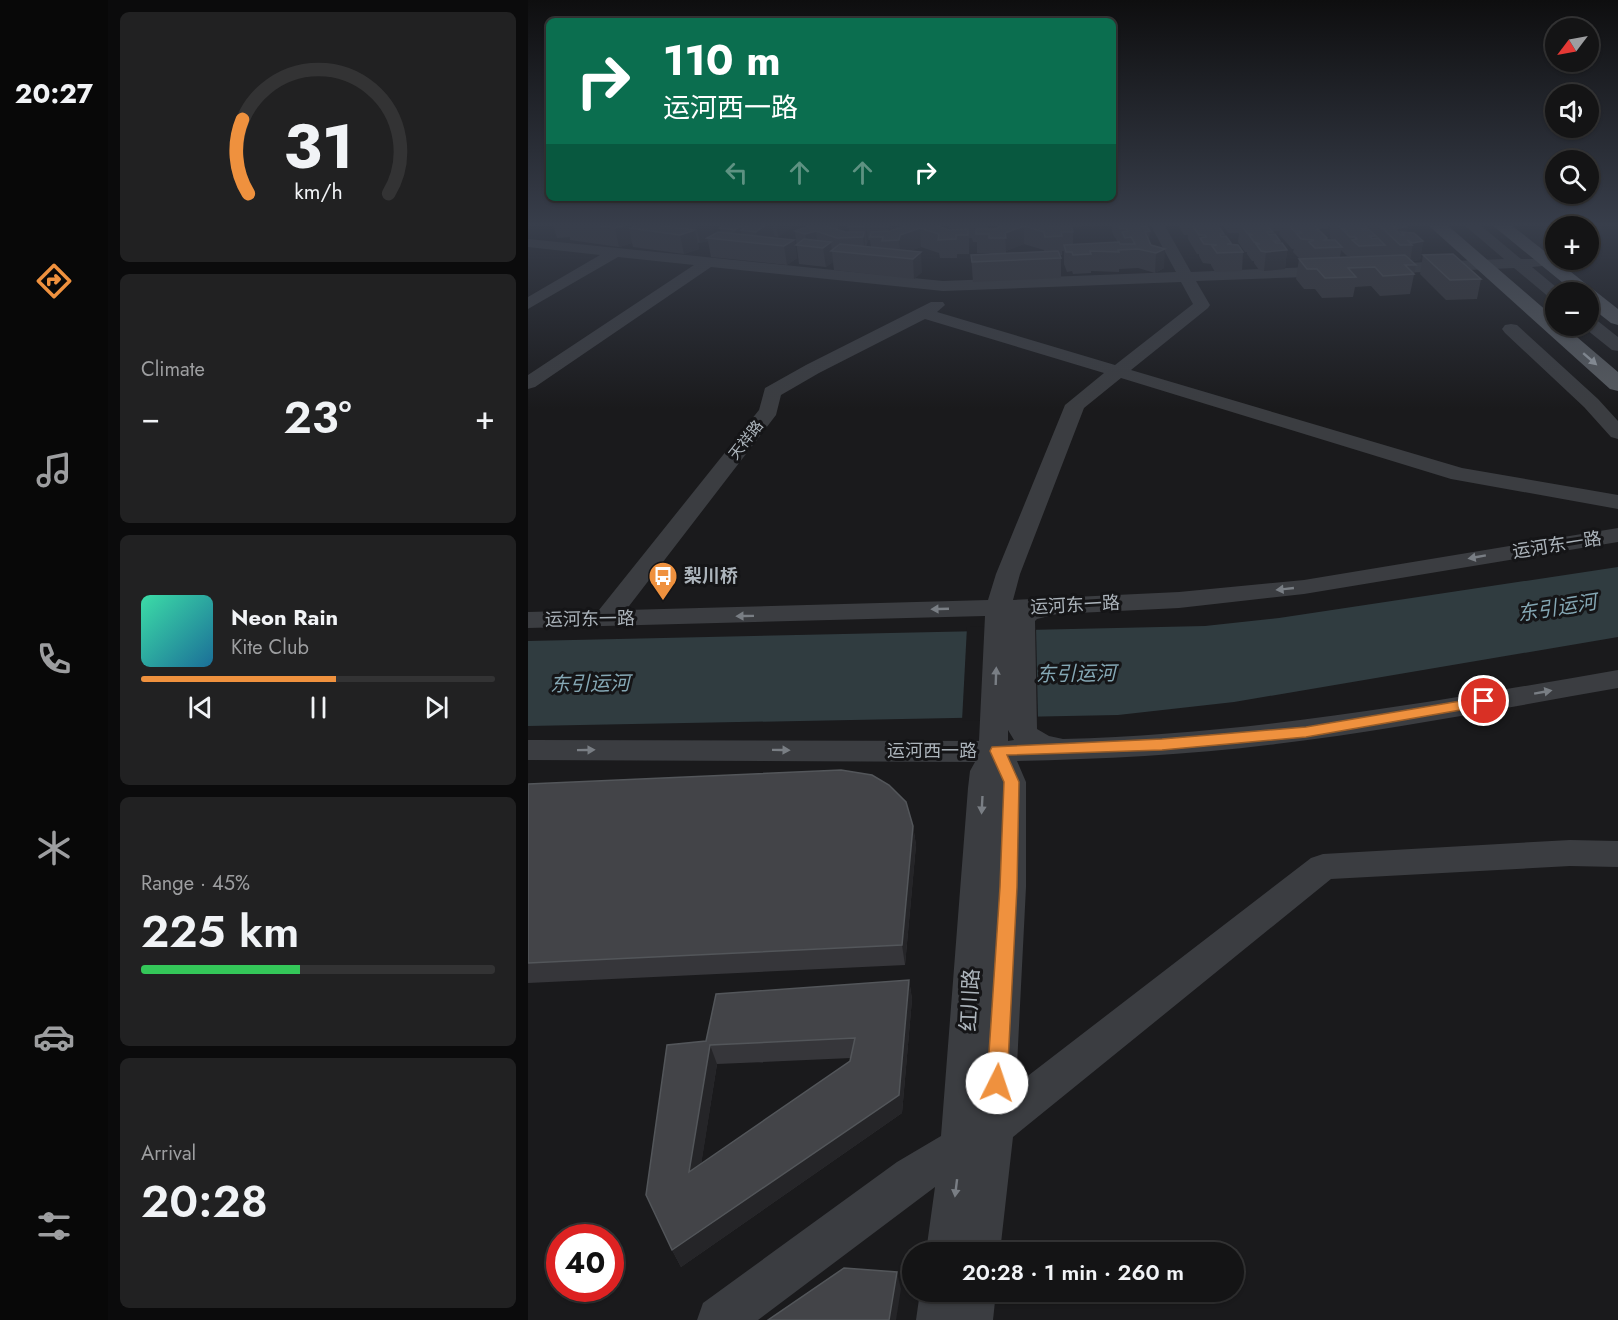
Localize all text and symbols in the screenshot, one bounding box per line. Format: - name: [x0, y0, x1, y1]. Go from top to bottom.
- north arrow: [1545, 18, 1599, 72]
- map controls: [1545, 18, 1599, 336]
- text: 110 m: [663, 30, 781, 91]
- icon: right: [564, 42, 642, 120]
- text: 20:27: [15, 74, 93, 113]
- button: sound: [1545, 84, 1599, 138]
- text: 运河西一路: [663, 88, 798, 127]
- text: 31: [283, 101, 353, 191]
- button: search: [1545, 150, 1599, 204]
- icon: left: [720, 156, 753, 189]
- icon: ahead: [783, 156, 816, 189]
- icon: ahead: [846, 156, 879, 189]
- icon: right: [909, 156, 942, 189]
- text: km/h: [294, 176, 342, 207]
- button: +: [1545, 216, 1599, 270]
- icon: directions: [33, 260, 75, 302]
- button: −: [1545, 282, 1599, 336]
- one-way arrow: [1582, 352, 1597, 366]
- text: Climate: [141, 355, 205, 384]
- text: 23°: [283, 385, 352, 450]
- text: −: [141, 394, 160, 441]
- text: +: [475, 394, 495, 441]
- street label: 天祥路: [723, 415, 769, 465]
- icon: music: [33, 449, 75, 491]
- street label: 运河东一路: [1511, 525, 1603, 565]
- one-way arrow: [1468, 553, 1487, 562]
- bus stop icon: 梨川桥: [647, 560, 679, 602]
- place label: 梨川桥: [684, 563, 738, 589]
- one-way arrow: [1275, 584, 1294, 594]
- water label: 东引运河: [1515, 587, 1603, 629]
- street label: 运河东一路: [1029, 590, 1121, 620]
- text: Neon Rain: [231, 601, 338, 633]
- street label: 运河东一路: [545, 605, 635, 633]
- one-way arrow: [930, 605, 949, 614]
- one-way arrow: [736, 611, 755, 620]
- text: Kite Club: [231, 633, 309, 662]
- icon: phone: [33, 638, 75, 680]
- water label: 东引运河: [1036, 659, 1120, 689]
- one-way arrow: [991, 666, 1001, 685]
- water label: 东引运河: [550, 669, 634, 699]
- pin: [1458, 675, 1509, 726]
- icon: arrive: [1467, 684, 1500, 717]
- one-way arrow: [1533, 687, 1552, 696]
- icon: previous: [184, 691, 217, 724]
- icon: pause: [302, 691, 335, 724]
- icon: next: [420, 691, 453, 724]
- street label: 运河西一路: [887, 738, 977, 764]
- one-way arrow: [577, 745, 596, 755]
- one-way arrow: [772, 745, 791, 755]
- one-way arrow: [977, 796, 986, 815]
- icon: climate: [33, 827, 75, 869]
- text: Range · 45%: [141, 869, 250, 898]
- text: 225 km: [141, 899, 299, 964]
- street label: 红川路: [953, 968, 987, 1032]
- icon: car: [33, 1016, 75, 1058]
- position arrow: [965, 1051, 1029, 1115]
- text: Arrival: [141, 1139, 196, 1168]
- text: 20:28: [141, 1169, 268, 1234]
- one-way arrow: [951, 1179, 961, 1198]
- icon: filters: [33, 1205, 75, 1247]
- speed limit sign: 40: [546, 1224, 624, 1302]
- text: 20:28 · 1 min · 260 m: [962, 1256, 1184, 1288]

